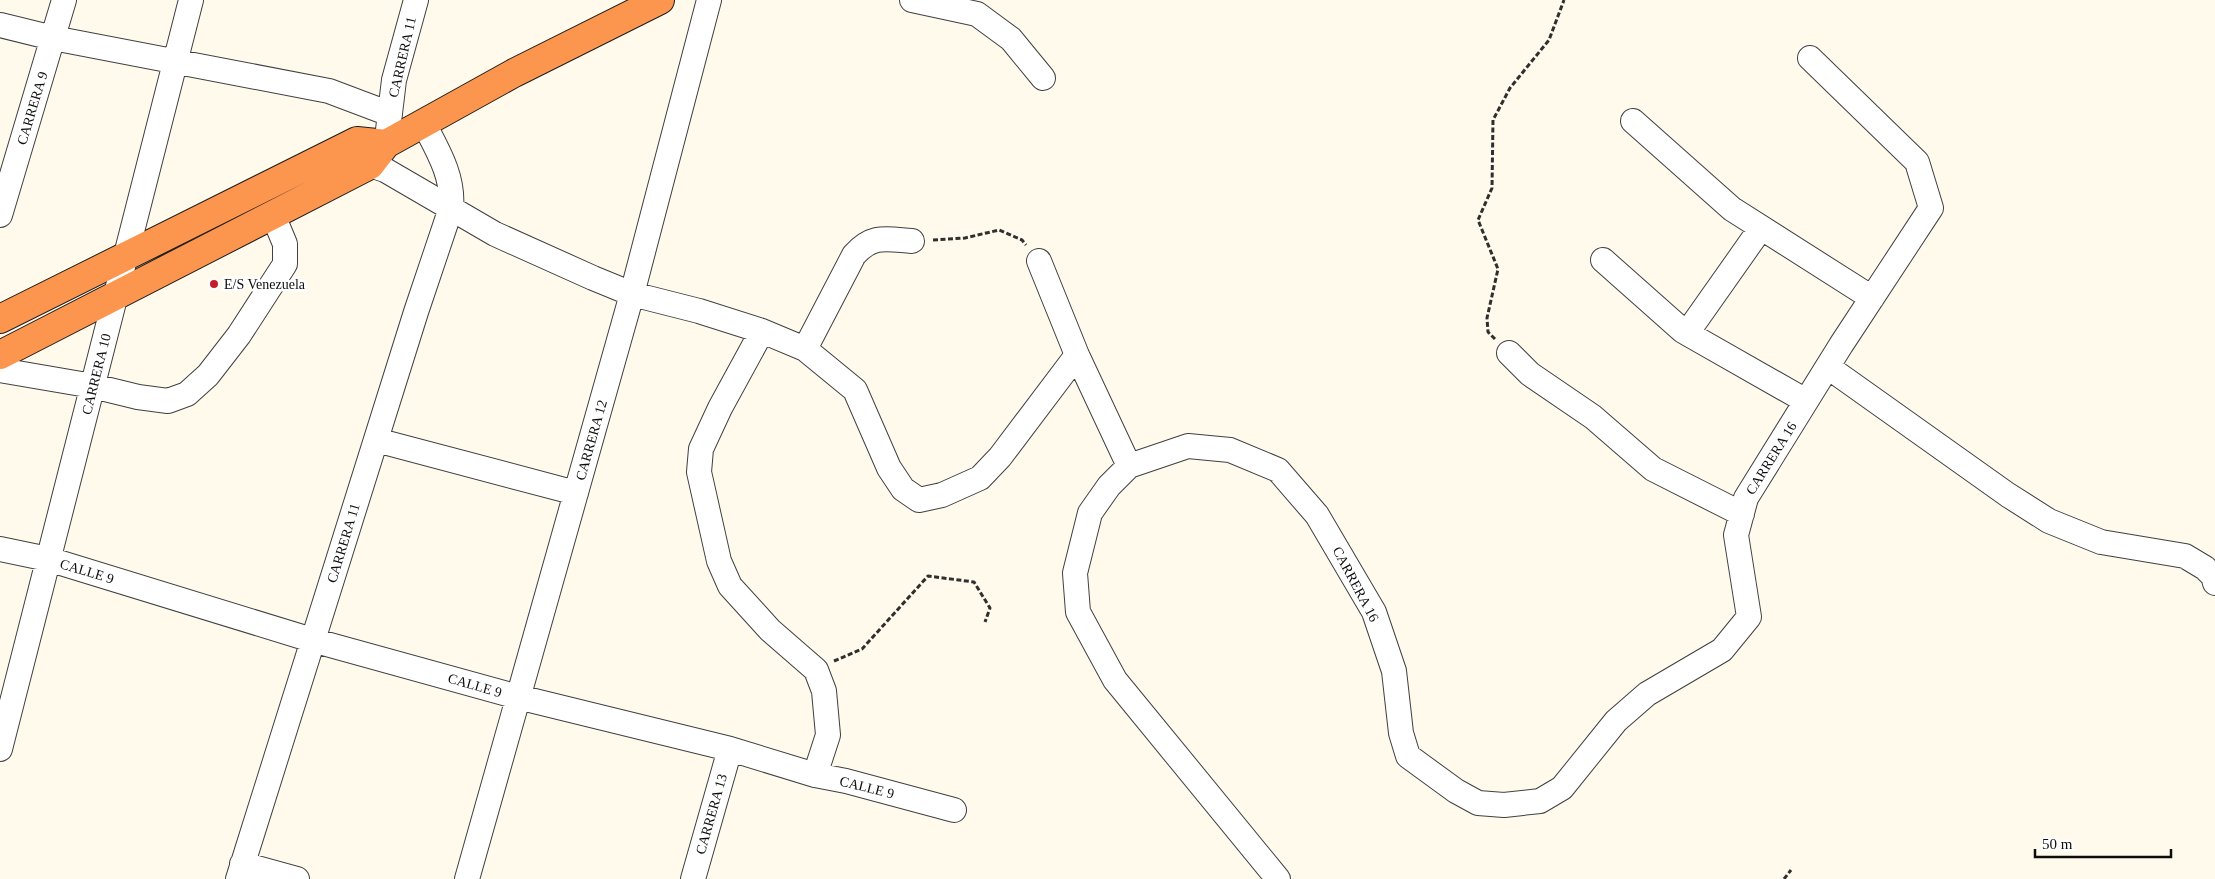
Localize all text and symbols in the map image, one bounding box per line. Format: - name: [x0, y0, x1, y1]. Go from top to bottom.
- street label: CARRERA 11: [386, 15, 419, 99]
- street label: CARRERA 9: [14, 70, 51, 147]
- place label: E/S Venezuela: [224, 277, 306, 292]
- marker: E/S Venezuela: [208, 278, 220, 290]
- street label: CARRERA 10: [79, 332, 114, 416]
- street label: CARRERA 12: [573, 398, 610, 482]
- street label: CARRERA 16: [1743, 419, 1800, 497]
- street label: CARRERA 11: [324, 502, 363, 585]
- street label: CARRERA 16: [1329, 544, 1382, 624]
- street label: CALLE 9: [58, 556, 116, 587]
- street label: CALLE 9: [446, 671, 504, 700]
- street label: CARRERA 13: [693, 772, 730, 856]
- street label: CALLE 9: [838, 773, 896, 801]
- scale bar: [2035, 826, 2171, 858]
- text: 50 m: [2042, 836, 2073, 852]

